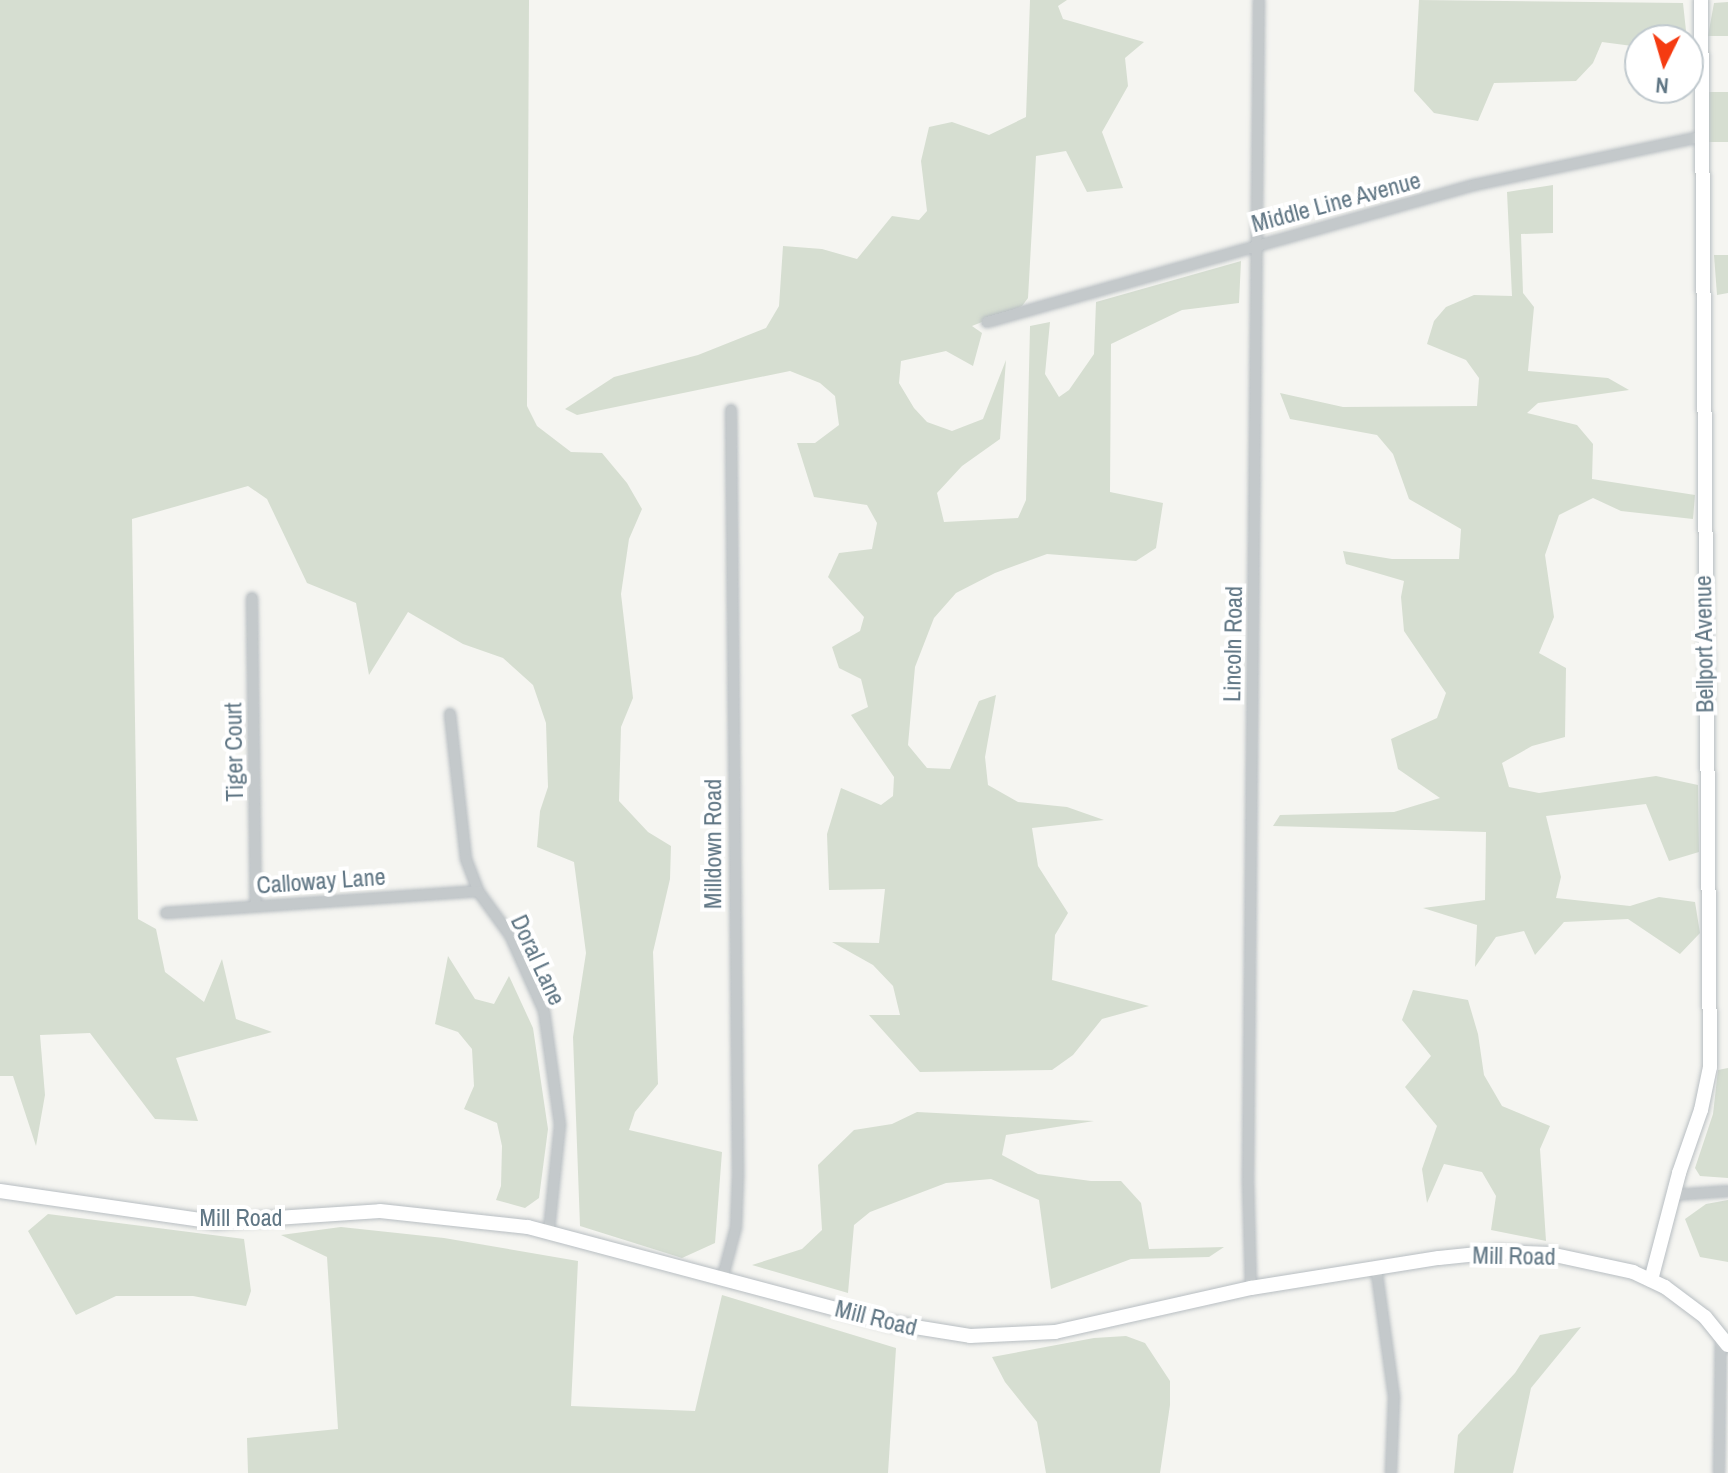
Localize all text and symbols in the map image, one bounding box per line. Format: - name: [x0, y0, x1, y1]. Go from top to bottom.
- north arrow: [1624, 24, 1704, 104]
- text: N: [1654, 70, 1670, 101]
- street label: Middle Line Avenue: [1248, 165, 1424, 239]
- street label: Bellport Avenue: [1688, 574, 1720, 714]
- street label: Lincoln Road: [1218, 586, 1248, 702]
- street label: Tiger Court: [219, 702, 249, 802]
- street label: Milldown Road: [699, 779, 727, 909]
- street label: Calloway Lane: [256, 862, 386, 900]
- street label: Doral Lane: [505, 910, 571, 1010]
- street label: Mill Road: [199, 1204, 283, 1232]
- street label: Mill Road: [1472, 1241, 1556, 1271]
- street label: Mill Road: [832, 1294, 920, 1342]

